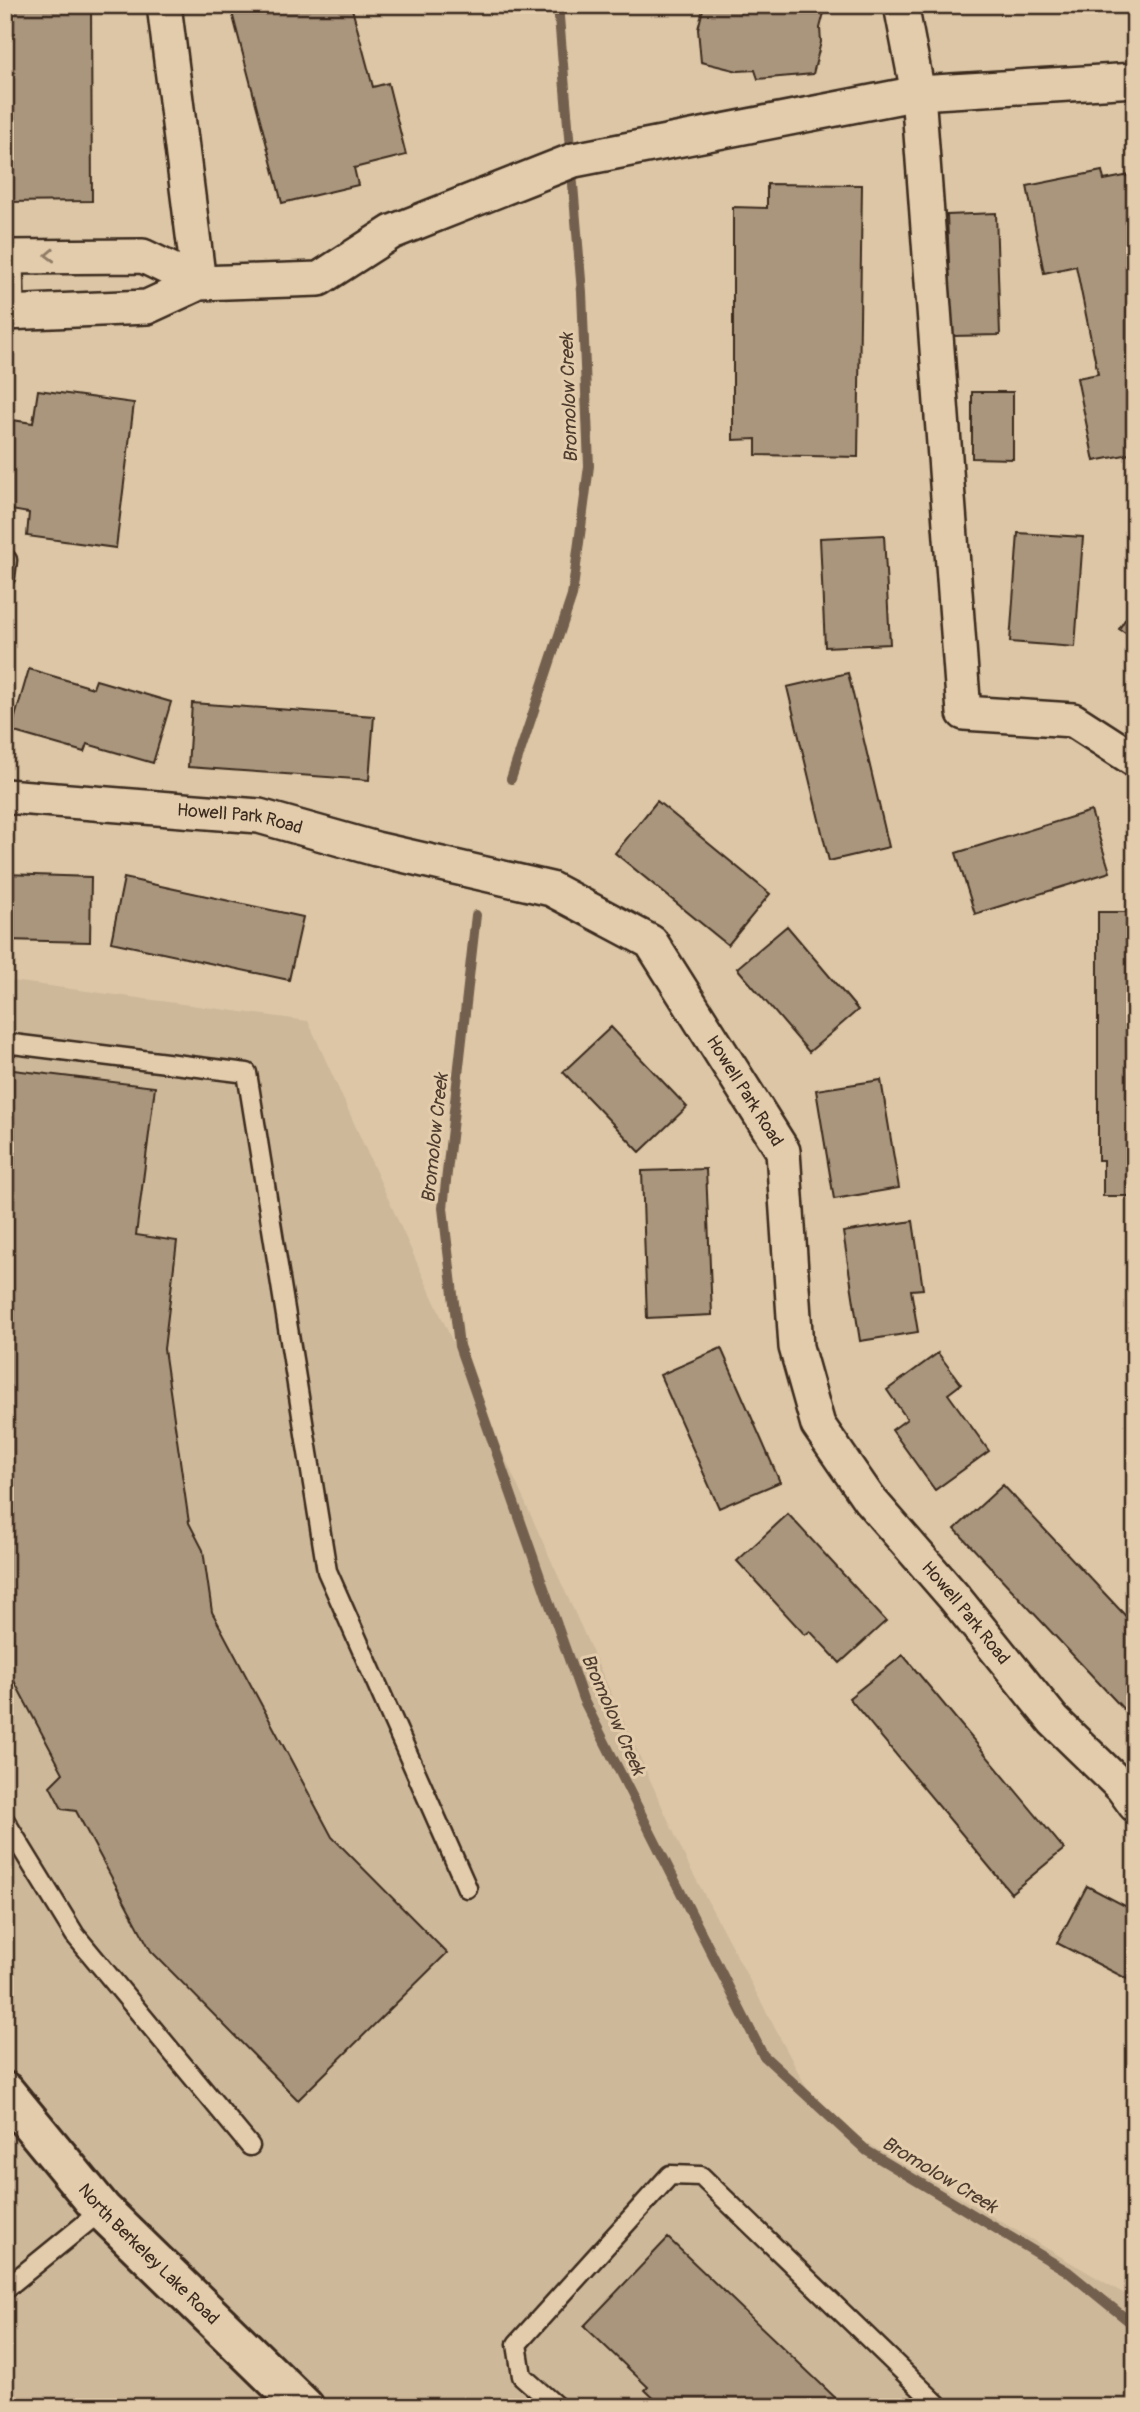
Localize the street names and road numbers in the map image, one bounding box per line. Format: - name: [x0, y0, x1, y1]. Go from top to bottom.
- street label: Howell Park Road: [176, 799, 305, 840]
- street label: Howell Park Road: [701, 1031, 788, 1151]
- street label: Howell Park Road: [916, 1557, 1015, 1669]
- street label: North Berkeley Lake Road: [73, 2179, 224, 2330]

